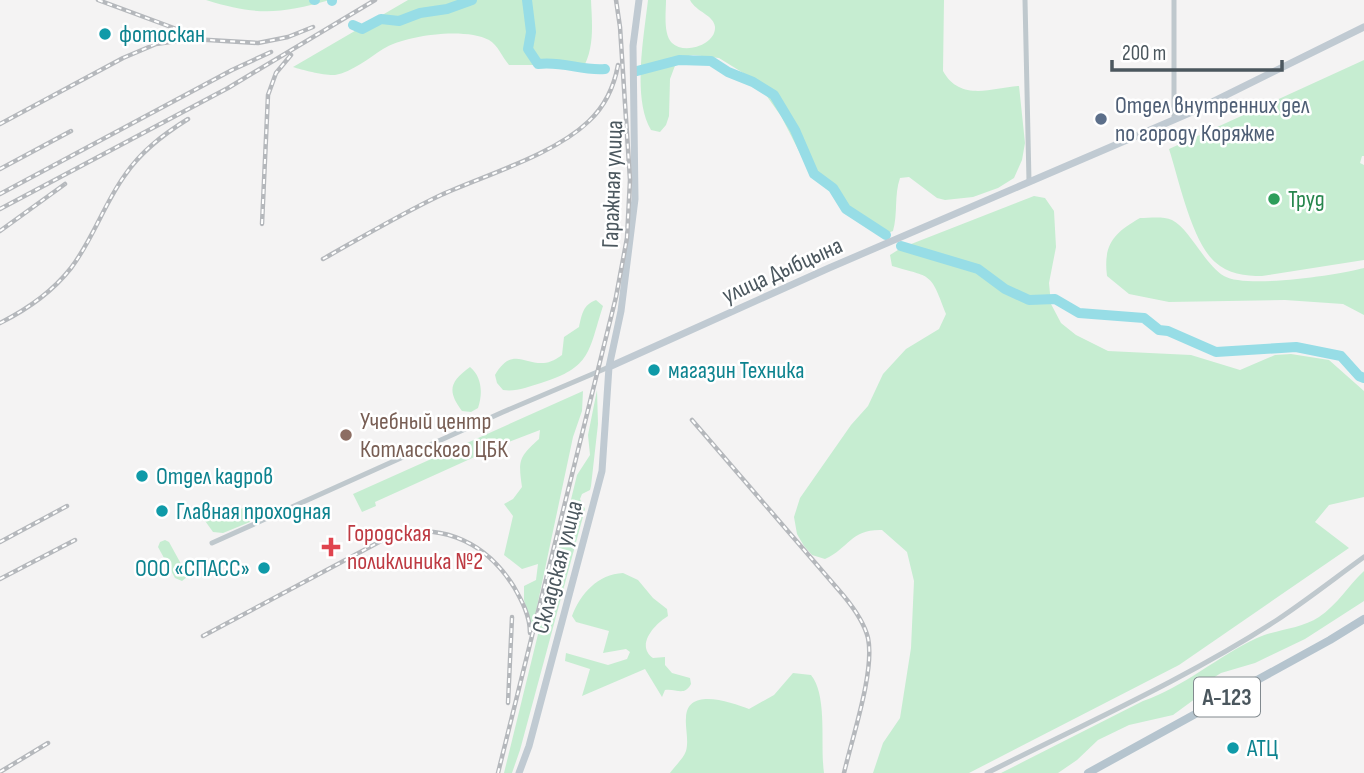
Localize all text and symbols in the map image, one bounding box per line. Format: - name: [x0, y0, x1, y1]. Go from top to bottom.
- place label: фотоскан: [119, 20, 205, 49]
- marker: фотоскан: [97, 26, 113, 42]
- scale bar: [1112, 28, 1282, 72]
- text: 200 m: [1122, 41, 1166, 66]
- place label: Отдел внутренних дел по городу Коряжме: [1115, 91, 1310, 148]
- marker: Отдел внутренних дел по городу Коряжме: [1093, 111, 1109, 127]
- street label: Гаражная улица: [596, 120, 629, 248]
- place label: Труд: [1288, 185, 1325, 214]
- marker: Труд: [1266, 191, 1282, 207]
- street label: улица Дыбцына: [717, 231, 847, 310]
- place label: магазин Техника: [668, 356, 804, 385]
- marker: магазин Техника: [646, 362, 662, 378]
- place label: Учебный центр Котласского ЦБК: [360, 407, 508, 464]
- marker: Учебный центр Котласского ЦБК: [338, 427, 354, 443]
- place label: Отдел кадров: [156, 462, 273, 491]
- marker: Отдел кадров: [134, 468, 150, 484]
- place label: Главная проходная: [176, 497, 331, 526]
- street label: Складская улица: [526, 497, 589, 637]
- marker: Главная проходная: [154, 503, 170, 519]
- place label: Городская поликлиника №2: [347, 519, 483, 576]
- marker: Городская поликлиника №2: [321, 537, 341, 557]
- place label: ООО «СПАСС»: [135, 554, 250, 583]
- marker: ООО «СПАСС»: [256, 560, 272, 576]
- road number: А-123: [1194, 678, 1260, 716]
- place label: АТЦ: [1246, 734, 1278, 763]
- marker: АТЦ: [1225, 740, 1241, 756]

